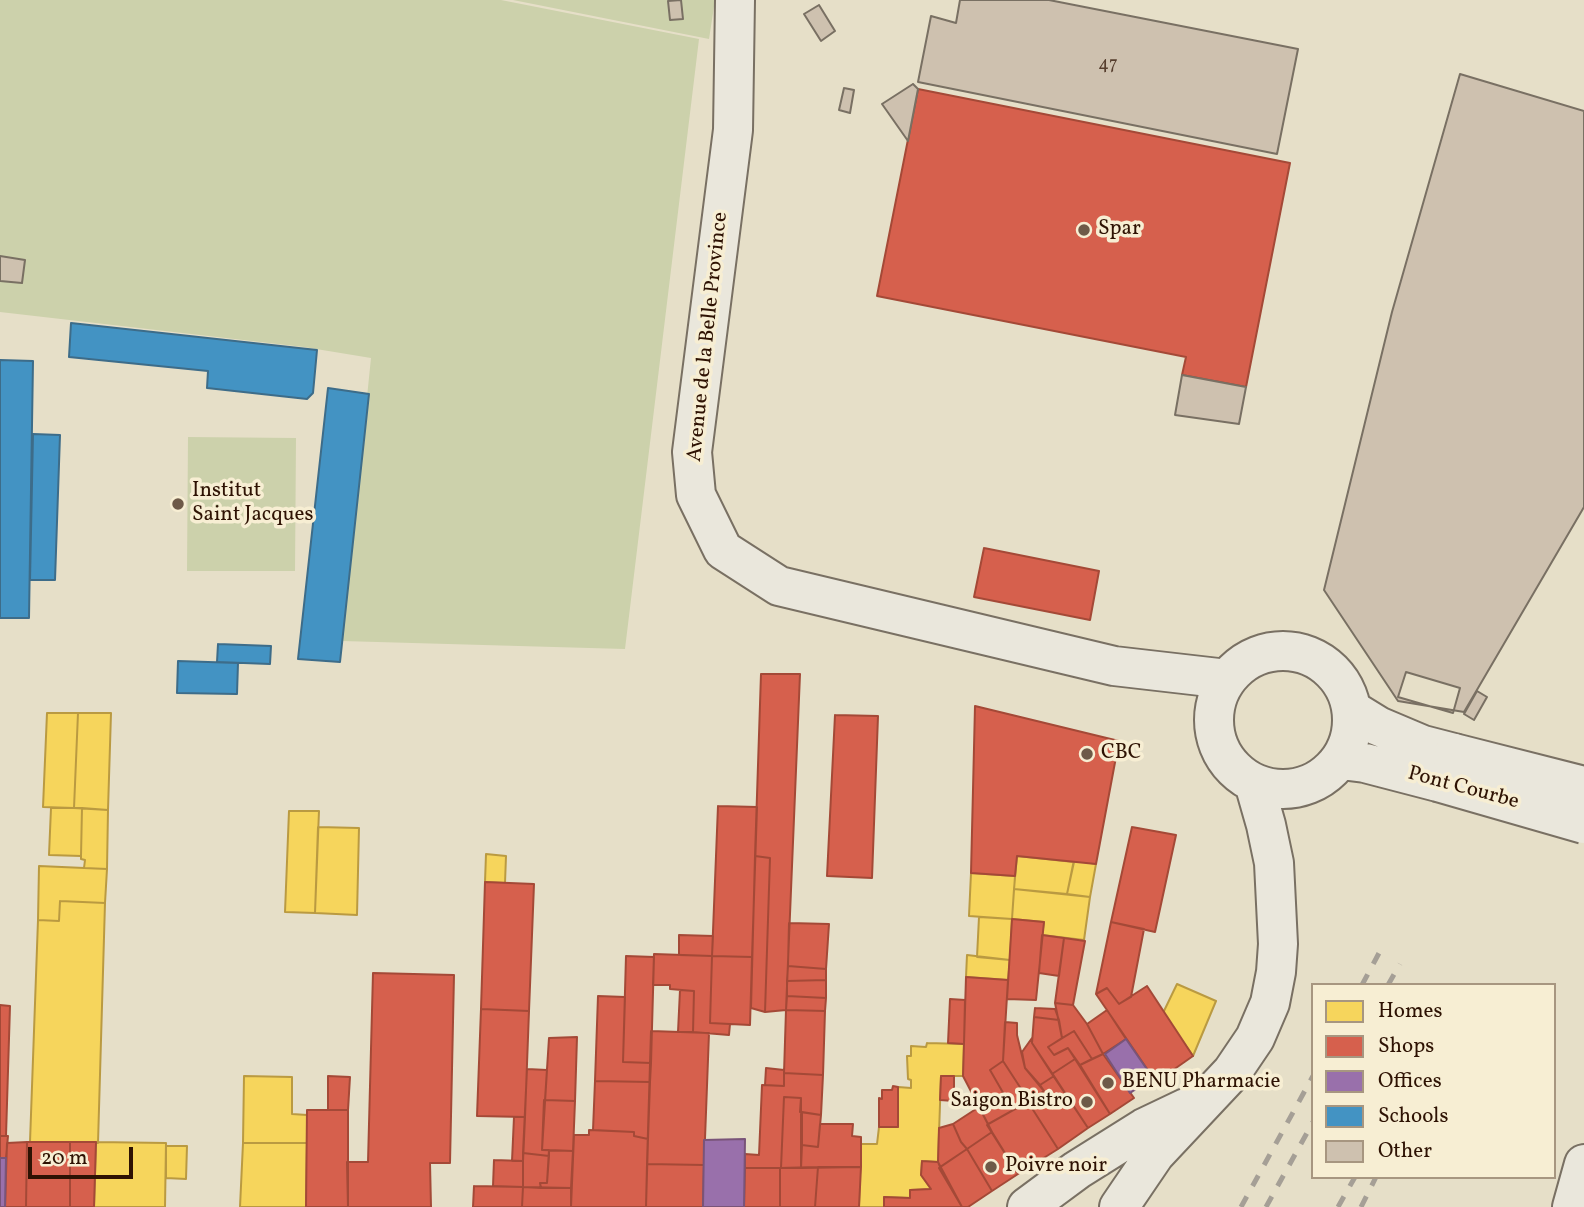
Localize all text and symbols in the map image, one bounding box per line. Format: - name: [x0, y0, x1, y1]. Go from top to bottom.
- house number: 47: [1098, 55, 1118, 77]
- street label: Avenue de la Belle Province: [683, 211, 735, 463]
- place label: Spar: [1098, 217, 1141, 243]
- marker: Spar: [1076, 222, 1092, 238]
- place label: Institut Saint Jacques: [192, 479, 313, 529]
- marker: Institut Saint Jacques: [170, 496, 186, 512]
- place label: CBC: [1101, 741, 1142, 767]
- marker: CBC: [1079, 746, 1095, 762]
- street label: Pont Courbe: [1405, 762, 1521, 816]
- legend: [1311, 983, 1556, 1179]
- text: Homes: [1378, 997, 1443, 1026]
- text: Shops: [1378, 1032, 1434, 1061]
- text: Offices: [1378, 1067, 1442, 1096]
- place label: BENU Pharmacie: [1122, 1070, 1280, 1096]
- marker: BENU Pharmacie: [1100, 1075, 1116, 1091]
- place label: Saigon Bistro: [950, 1089, 1073, 1115]
- marker: Saigon Bistro: [1079, 1094, 1095, 1110]
- text: Schools: [1378, 1102, 1448, 1131]
- scale bar: [32, 1134, 136, 1178]
- text: Other: [1378, 1137, 1432, 1166]
- text: 20 m: [41, 1144, 87, 1173]
- place label: Poivre noir: [1005, 1154, 1107, 1180]
- marker: Poivre noir: [983, 1159, 999, 1175]

